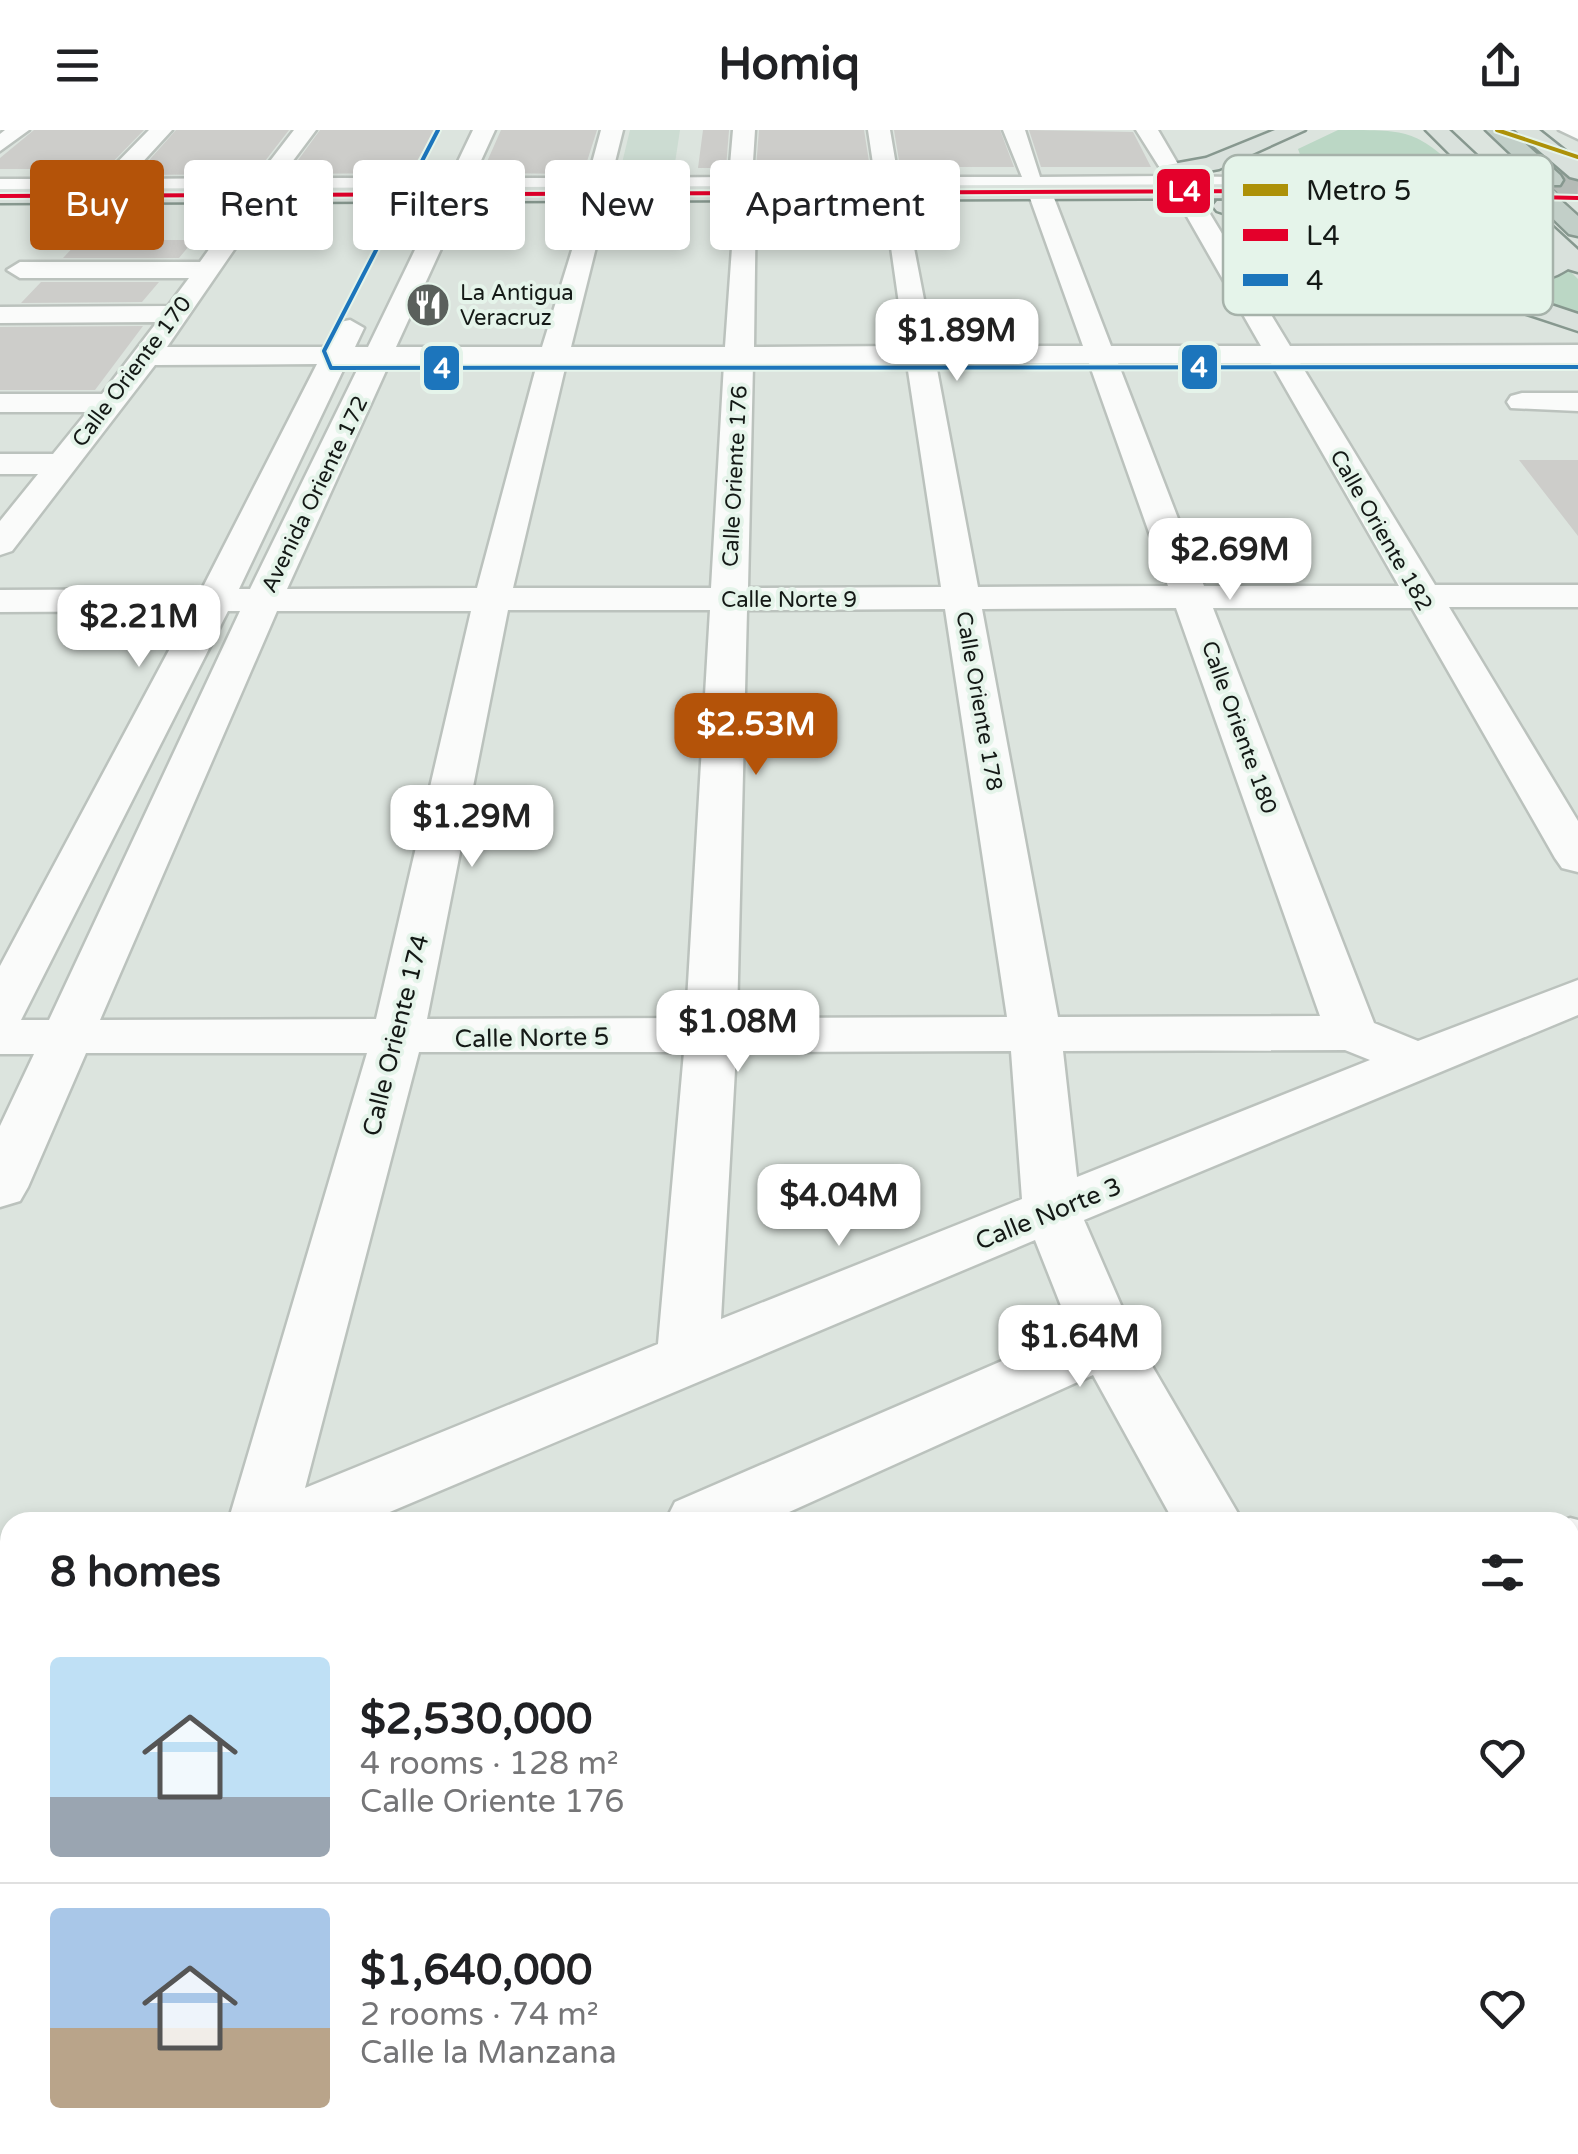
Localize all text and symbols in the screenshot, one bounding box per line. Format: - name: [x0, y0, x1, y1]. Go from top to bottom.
- icon: menu: [50, 38, 105, 93]
- text: Homiq: [718, 38, 860, 92]
- icon: share: [1473, 38, 1528, 93]
- legend: [1223, 155, 1553, 315]
- chip: Buy: [30, 160, 164, 250]
- chip: Rent: [184, 160, 333, 250]
- chip: Filters: [353, 160, 525, 250]
- chip: New: [545, 160, 690, 250]
- chip: Apartment: [710, 160, 960, 250]
- line badge: L4: [1155, 167, 1212, 215]
- text: Metro 5: [1306, 174, 1411, 208]
- text: L4: [1167, 175, 1201, 209]
- text: L4: [1306, 219, 1340, 253]
- text: 4: [1306, 264, 1324, 298]
- place label: La Antigua Veracruz: [460, 280, 574, 331]
- restaurant icon: La Antigua Veracruz: [405, 282, 451, 328]
- street label: Calle Oriente 170: [67, 291, 197, 452]
- pin: $1.89M: [876, 299, 1038, 384]
- text: $1.89M: [897, 312, 1017, 350]
- line badge: 4: [1180, 343, 1219, 391]
- line badge: 4: [422, 344, 461, 392]
- text: 4: [1190, 351, 1208, 385]
- text: 4: [433, 352, 451, 386]
- street label: Calle Oriente 176: [717, 385, 753, 568]
- street label: Avenida Oriente 172: [256, 392, 374, 597]
- street label: Calle Oriente 182: [1324, 445, 1438, 616]
- pin: $2.69M: [1149, 518, 1311, 603]
- text: $2.69M: [1170, 531, 1290, 569]
- pin: $2.21M: [58, 585, 220, 670]
- street label: Calle Norte 9: [721, 587, 857, 613]
- text: $2.21M: [79, 598, 199, 636]
- street label: Calle Oriente 178: [950, 609, 1008, 793]
- street label: Calle Oriente 180: [1196, 637, 1282, 817]
- pin: $2.53M: [675, 693, 837, 778]
- text: $2.53M: [696, 706, 816, 744]
- pin: $1.29M: [391, 785, 553, 870]
- text: $1.29M: [412, 798, 532, 836]
- street label: Calle Oriente 174: [356, 931, 436, 1139]
- pin: $1.08M: [657, 990, 819, 1075]
- text: $1.08M: [678, 1003, 798, 1041]
- street label: Calle Norte 5: [454, 1022, 610, 1054]
- pin: $4.04M: [758, 1164, 920, 1249]
- street label: Calle Norte 3: [971, 1171, 1126, 1257]
- text: $4.04M: [779, 1177, 899, 1215]
- pin: $1.64M: [999, 1305, 1161, 1390]
- text: $1.64M: [1020, 1318, 1140, 1356]
- icon: filters: [1475, 1545, 1530, 1600]
- text: 8 homes: [50, 1547, 221, 1598]
- text: $2,530,000: [360, 1694, 592, 1745]
- icon: home: [130, 1697, 250, 1817]
- icon: heart: [1475, 1730, 1530, 1785]
- text: 4 rooms · 128 m²: [360, 1745, 619, 1783]
- text: Calle Oriente 176: [360, 1783, 624, 1821]
- text: $1,640,000: [360, 1945, 592, 1996]
- icon: home: [130, 1948, 250, 2068]
- icon: heart: [1475, 1981, 1530, 2036]
- text: 2 rooms · 74 m²: [360, 1996, 599, 2034]
- text: Calle la Manzana: [360, 2034, 617, 2072]

